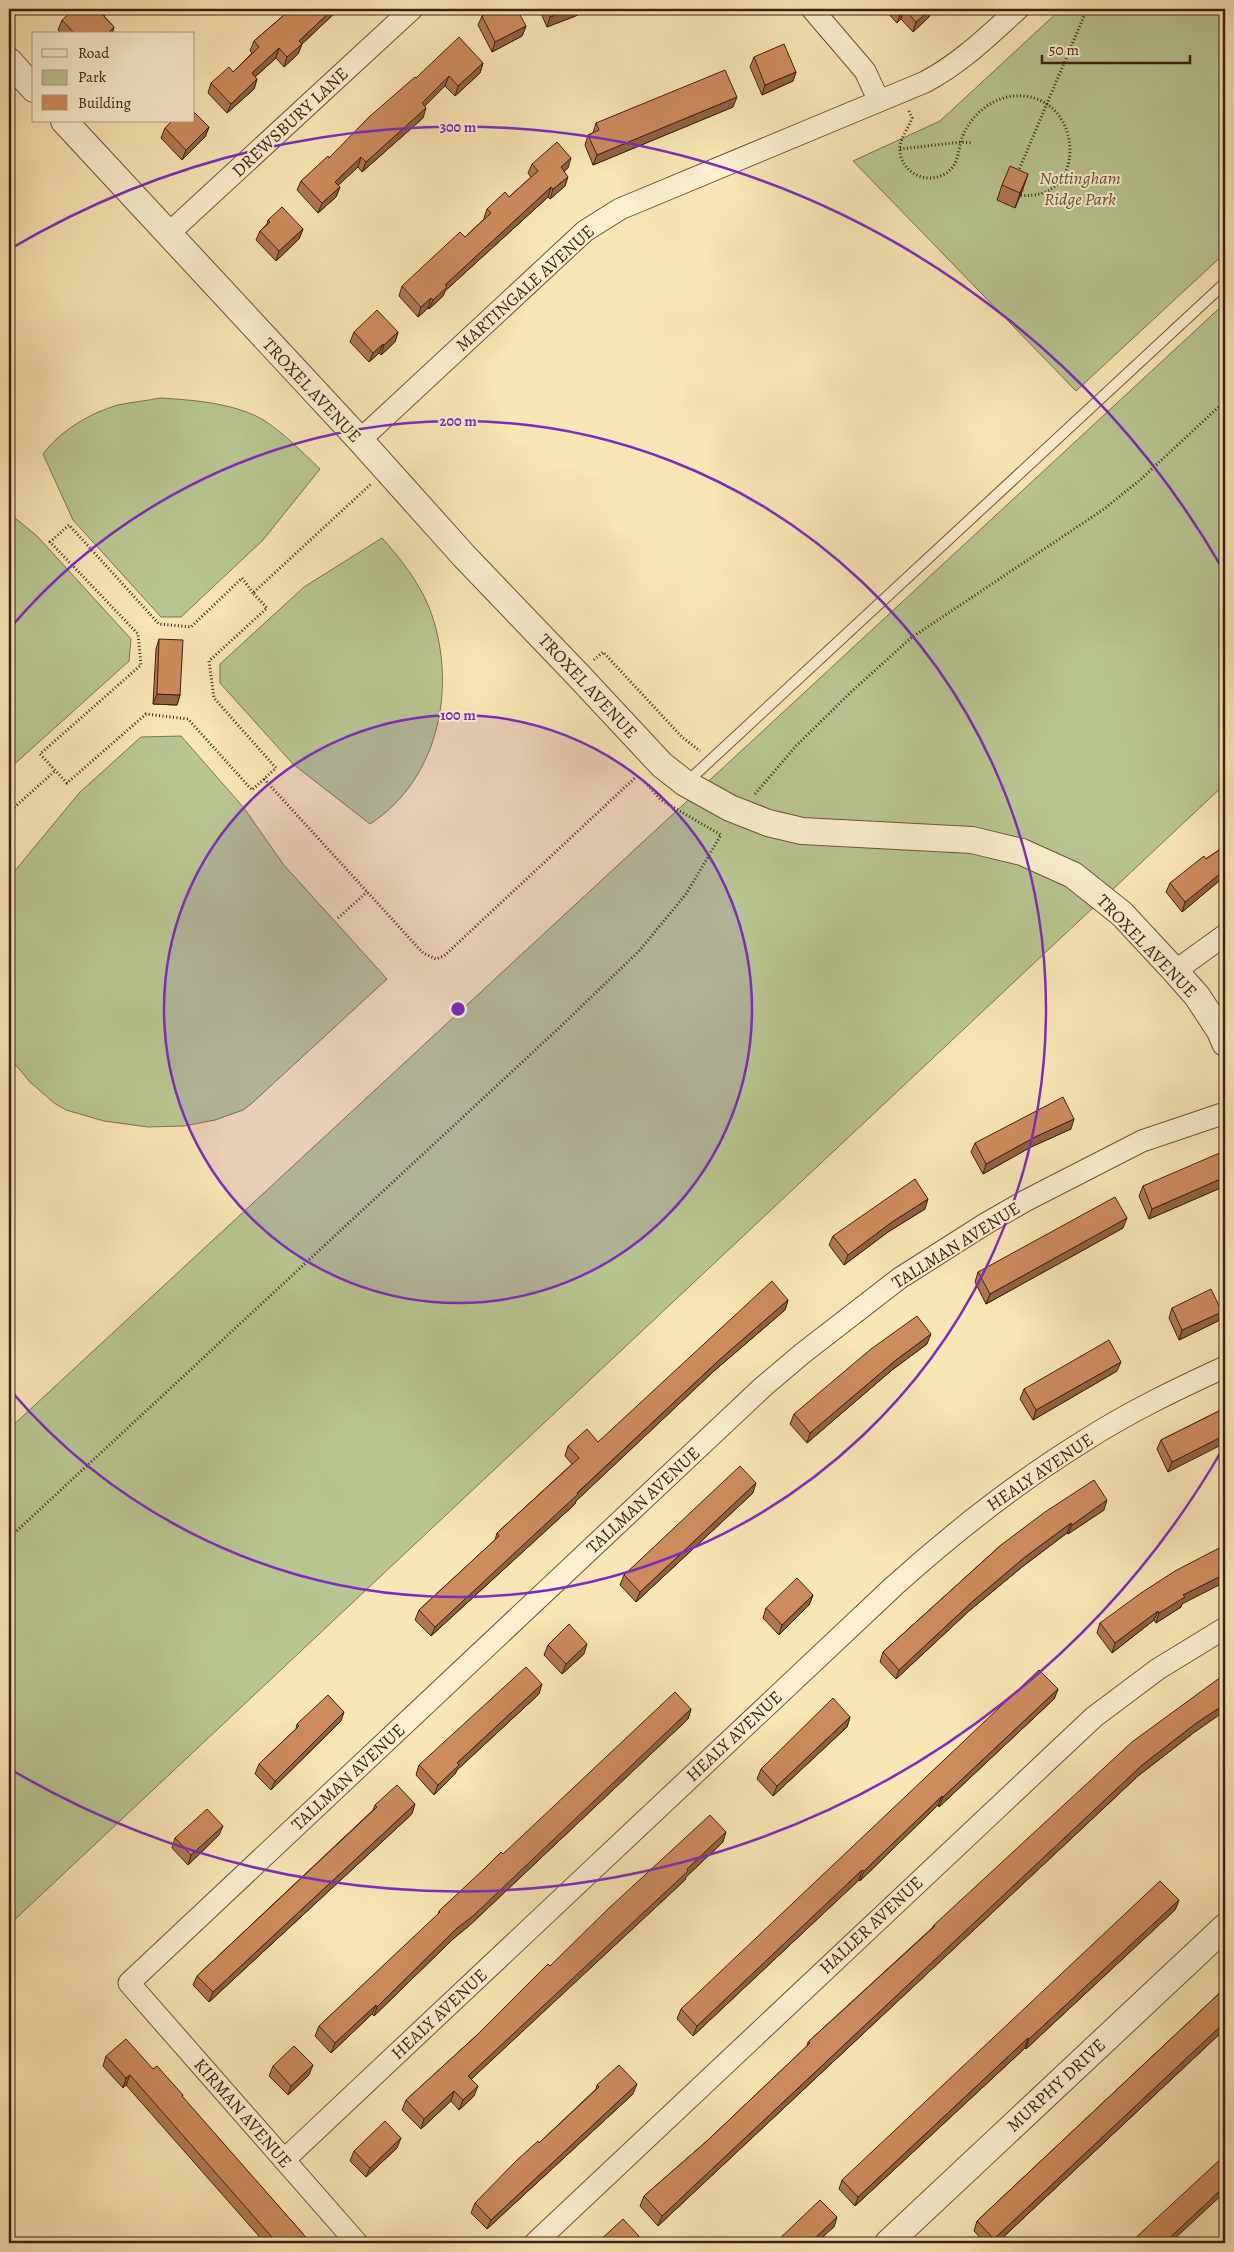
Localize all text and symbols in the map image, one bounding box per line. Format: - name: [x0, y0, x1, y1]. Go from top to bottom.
- legend: [32, 32, 195, 122]
- scale bar: [1042, 32, 1189, 64]
- text: 50 m: [1049, 40, 1079, 60]
- text: Road: [78, 43, 110, 63]
- street label: DREWSBURY LANE: [227, 62, 353, 182]
- text: Park: [78, 67, 107, 87]
- text: Building: [78, 93, 131, 113]
- text: 300 m: [440, 117, 477, 137]
- park label: Nottingham Ridge Park: [1039, 166, 1121, 211]
- street label: MARTINGALE AVENUE: [451, 219, 599, 357]
- street label: TROXEL AVENUE: [257, 332, 367, 448]
- text: 200 m: [439, 411, 477, 431]
- street label: TROXEL AVENUE: [533, 628, 643, 744]
- text: 100 m: [440, 705, 476, 725]
- street label: TROXEL AVENUE: [1091, 889, 1203, 1003]
- centre of rings: [449, 1000, 467, 1018]
- street label: TALLMAN AVENUE: [887, 1196, 1025, 1294]
- street label: HEALY AVENUE: [982, 1427, 1098, 1517]
- street label: TALLMAN AVENUE: [581, 1441, 705, 1559]
- street label: HEALY AVENUE: [681, 1685, 787, 1787]
- street label: TALLMAN AVENUE: [286, 1718, 410, 1836]
- street label: HALLER AVENUE: [814, 1871, 928, 1979]
- street label: HEALY AVENUE: [386, 1963, 492, 2065]
- street label: MURPHY DRIVE: [1001, 2033, 1111, 2137]
- street label: KIRMAN AVENUE: [189, 2053, 297, 2173]

